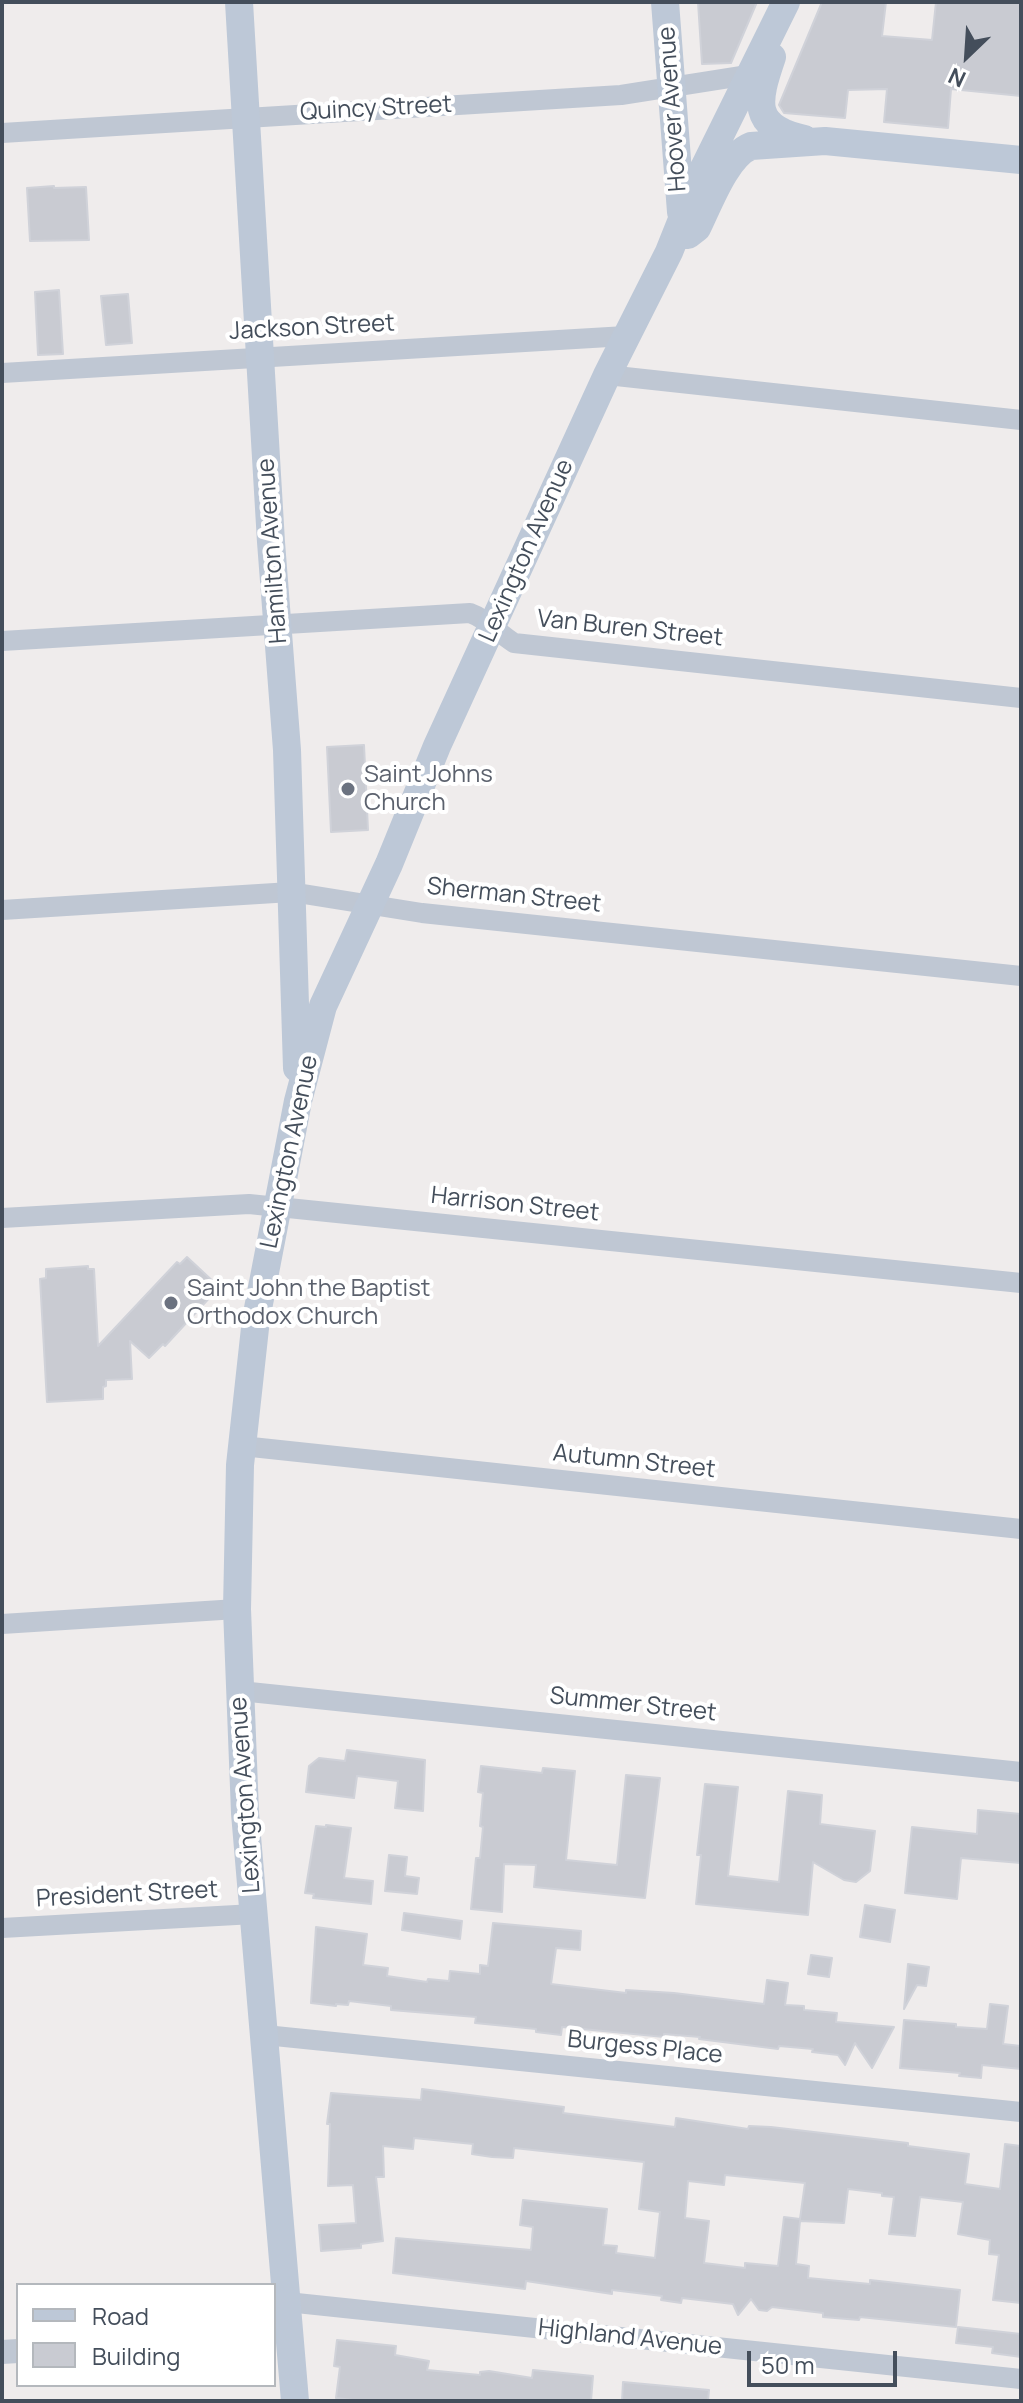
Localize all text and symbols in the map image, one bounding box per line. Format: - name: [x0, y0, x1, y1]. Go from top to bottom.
- north arrow: [927, 16, 1007, 96]
- street label: Hoover Avenue: [653, 25, 693, 193]
- text: N: [943, 61, 970, 95]
- street label: Quincy Street: [299, 91, 453, 127]
- street label: Jackson Street: [228, 309, 396, 347]
- street label: Lexington Avenue: [474, 455, 580, 647]
- street label: Hamilton Avenue: [252, 457, 294, 645]
- street label: Van Buren Street: [536, 605, 724, 653]
- place label: Saint Johns Church: [364, 761, 493, 817]
- marker: Saint Johns Church: [339, 780, 357, 798]
- street label: Sherman Street: [425, 873, 603, 919]
- street label: Lexington Avenue: [255, 1053, 325, 1251]
- street label: Harrison Street: [429, 1182, 601, 1228]
- place label: Saint John the Baptist Orthodox Church: [187, 1275, 430, 1331]
- marker: Saint John the Baptist Orthodox Church: [162, 1294, 180, 1312]
- street label: Autumn Street: [551, 1439, 717, 1485]
- street label: Summer Street: [548, 1682, 718, 1728]
- street label: Lexington Avenue: [225, 1696, 267, 1894]
- street label: President Street: [35, 1876, 219, 1914]
- street label: Burgess Place: [566, 2026, 724, 2070]
- legend: [16, 2283, 276, 2387]
- text: Road: [92, 2299, 149, 2332]
- street label: Highland Avenue: [537, 2314, 723, 2362]
- scale bar: [751, 2335, 901, 2385]
- text: Building: [92, 2339, 180, 2372]
- text: 50 m: [761, 2348, 815, 2381]

